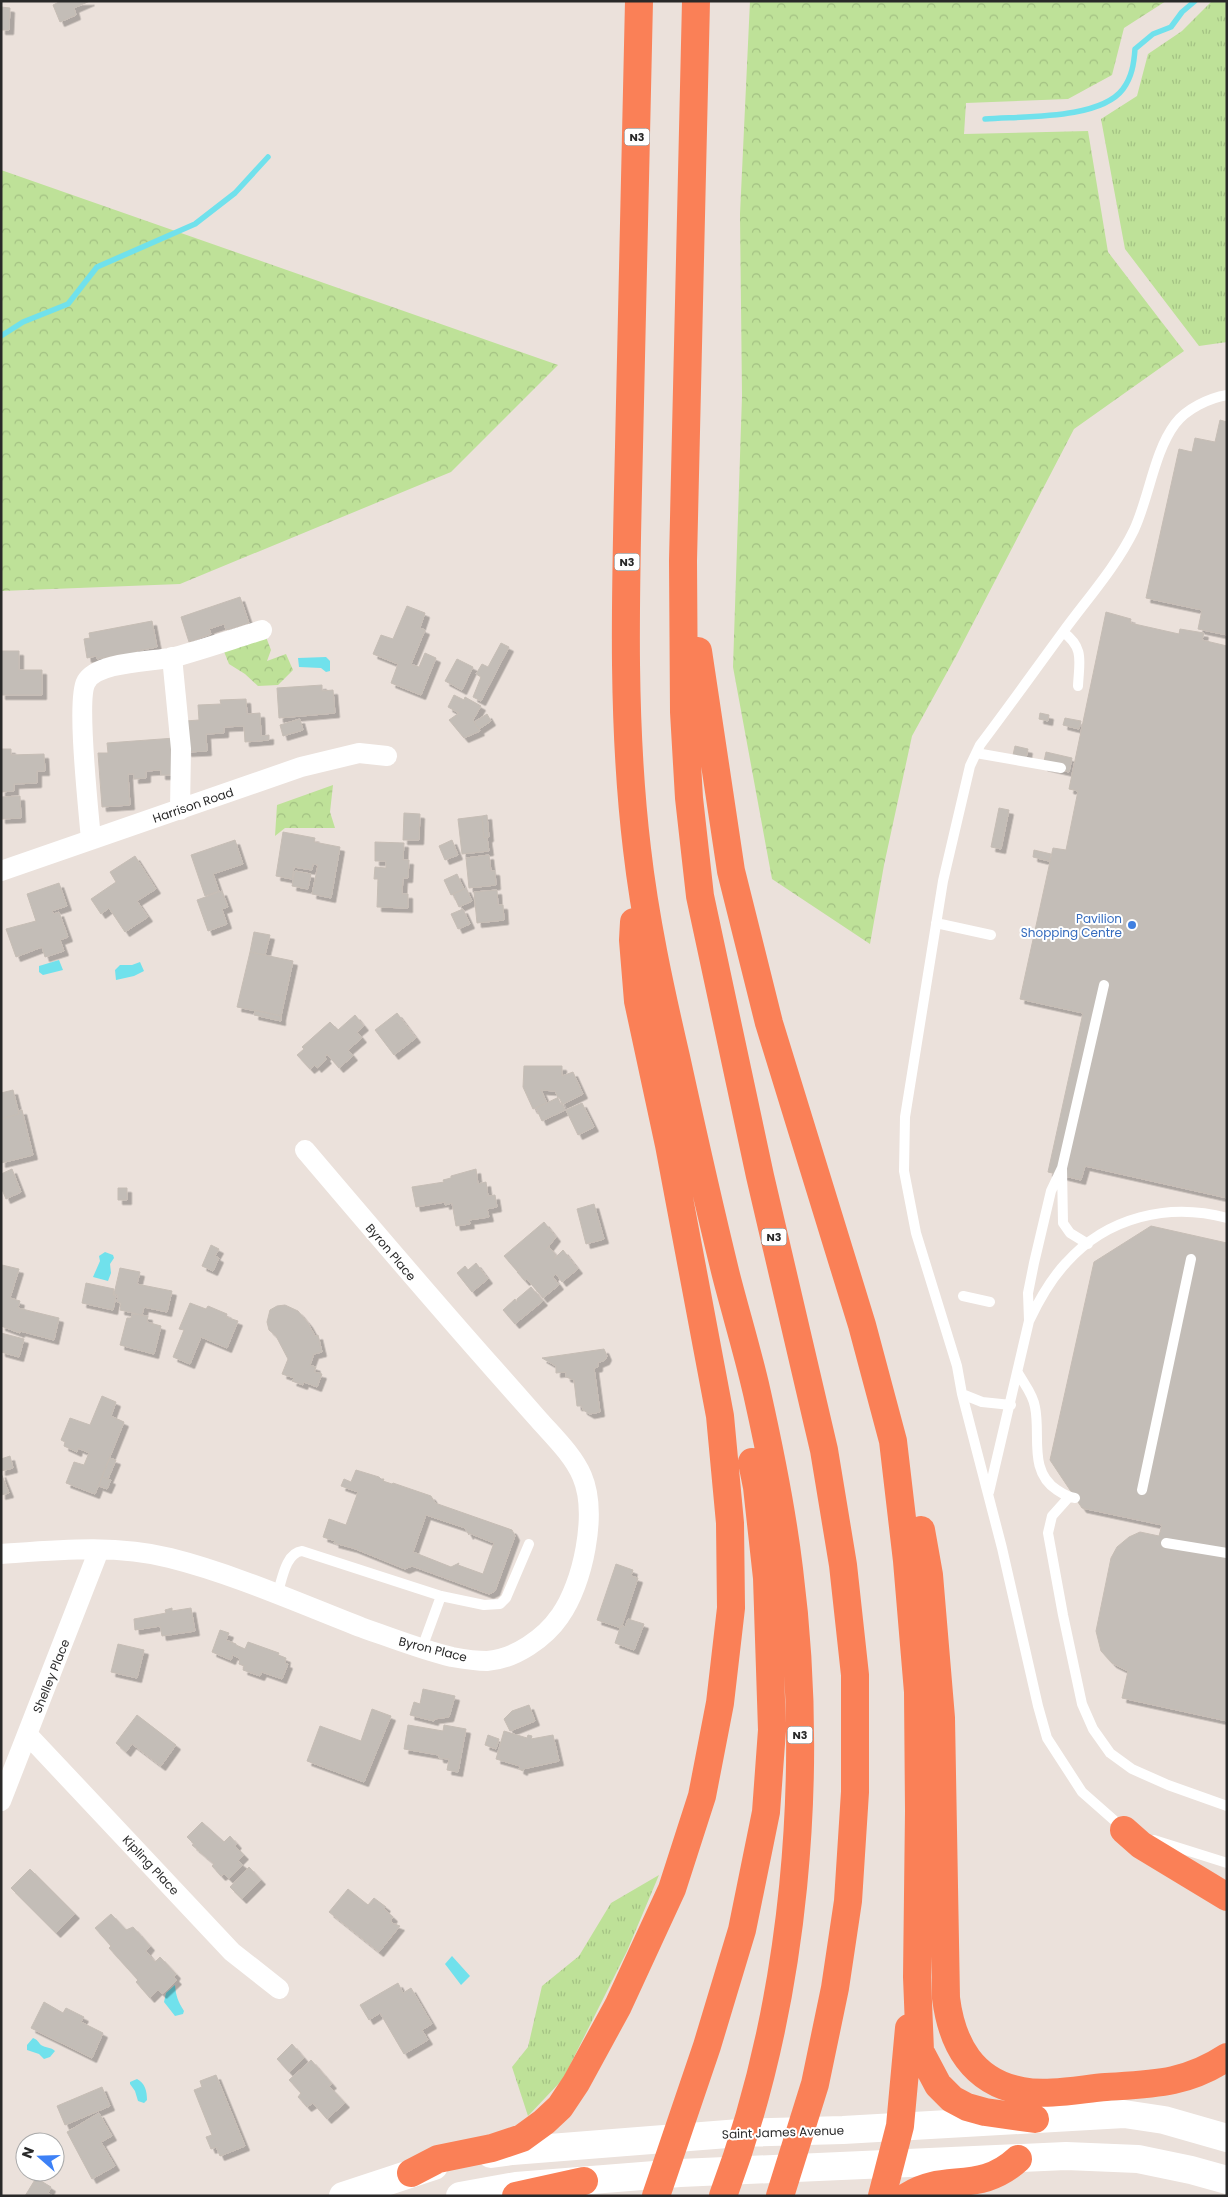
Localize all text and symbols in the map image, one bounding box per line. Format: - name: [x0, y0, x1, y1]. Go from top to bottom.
- road number: N3: [624, 128, 650, 146]
- road number: N3: [614, 554, 640, 570]
- street label: Harrison Road: [150, 783, 236, 827]
- place label: Pavilion Shopping Centre: [1021, 910, 1122, 941]
- marker: Pavilion Shopping Centre: [1126, 919, 1138, 931]
- street label: Byron Place: [362, 1220, 420, 1284]
- road number: N3: [762, 1228, 786, 1246]
- street label: Byron Place: [397, 1632, 469, 1666]
- street label: Shelley Place: [28, 1637, 74, 1715]
- road number: N3: [788, 1726, 812, 1744]
- street label: Kipling Place: [119, 1831, 183, 1899]
- street label: Saint James Avenue: [722, 2121, 844, 2143]
- north arrow: [15, 2132, 65, 2182]
- text: N: [17, 2144, 39, 2161]

